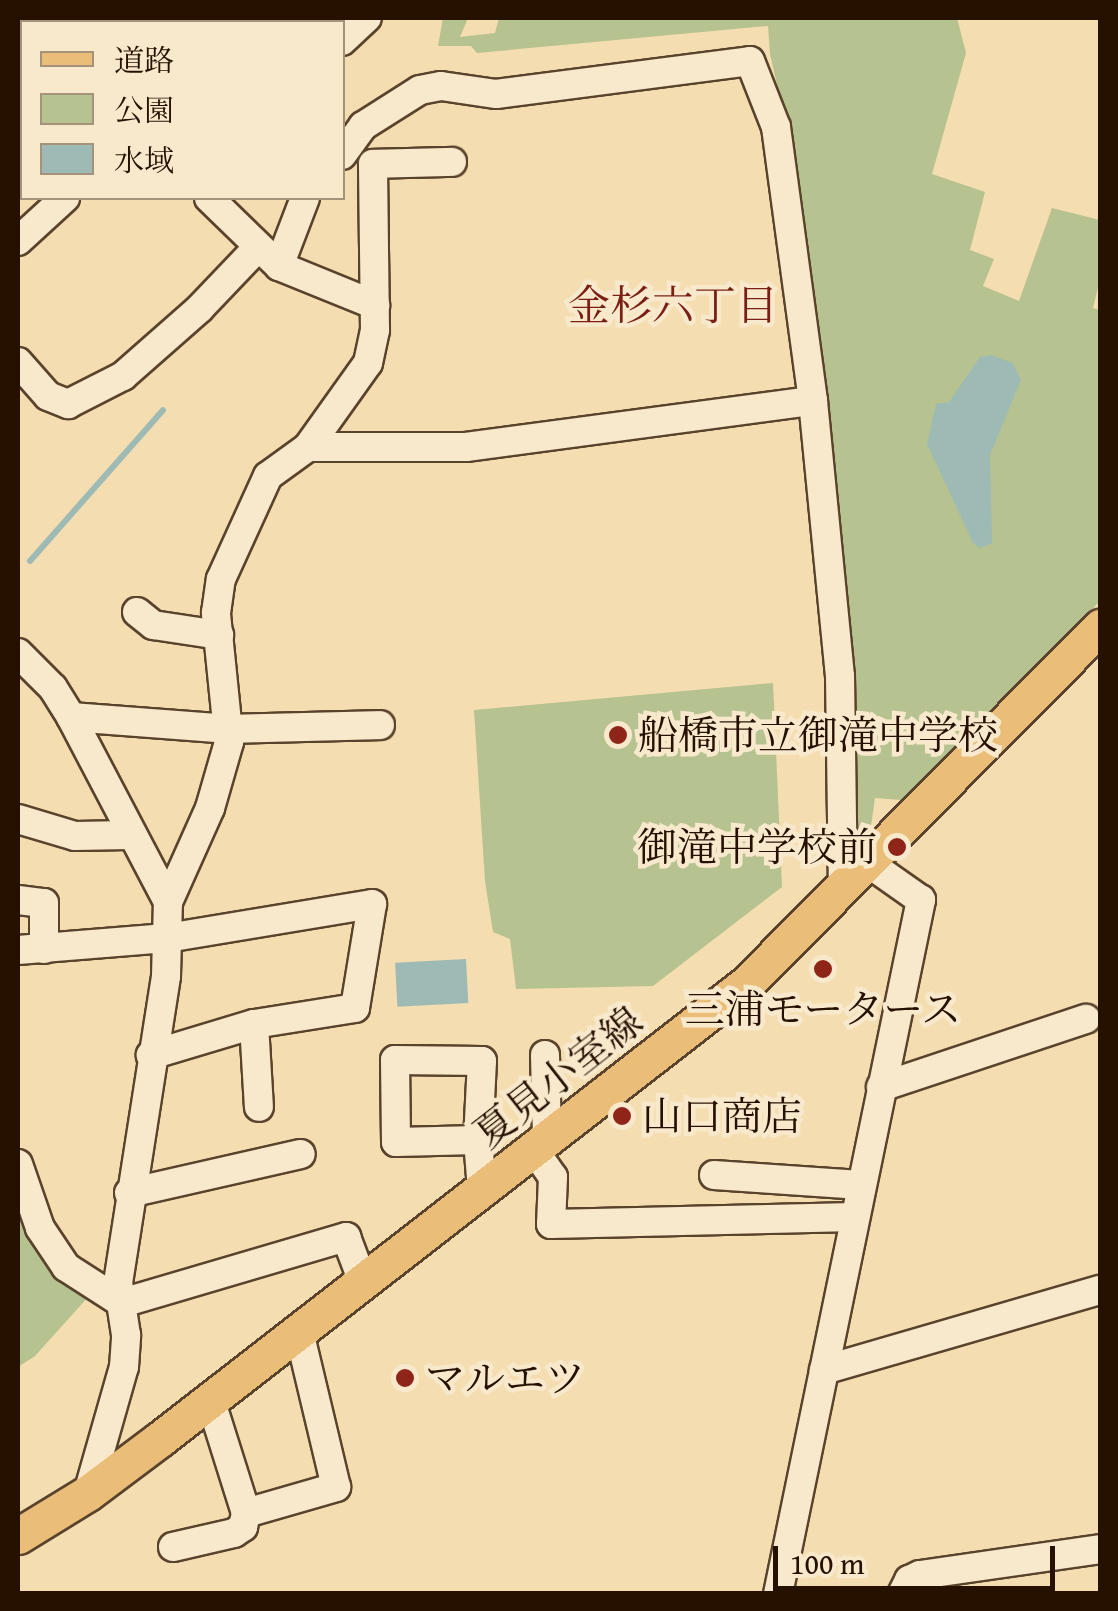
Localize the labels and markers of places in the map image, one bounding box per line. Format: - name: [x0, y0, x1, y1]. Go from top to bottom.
- place label: 船橋市立御滝中学校: [638, 711, 998, 759]
- marker: 船橋市立御滝中学校: [607, 724, 629, 746]
- place label: 御滝中学校前: [637, 823, 877, 871]
- marker: 御滝中学校前: [886, 836, 908, 858]
- marker: 三浦モータース: [812, 958, 834, 980]
- place label: 三浦モータース: [684, 985, 962, 1033]
- place label: 山口商店: [642, 1092, 802, 1140]
- marker: 山口商店: [611, 1105, 633, 1127]
- place label: マルエツ: [425, 1354, 585, 1402]
- marker: マルエツ: [394, 1367, 416, 1389]

